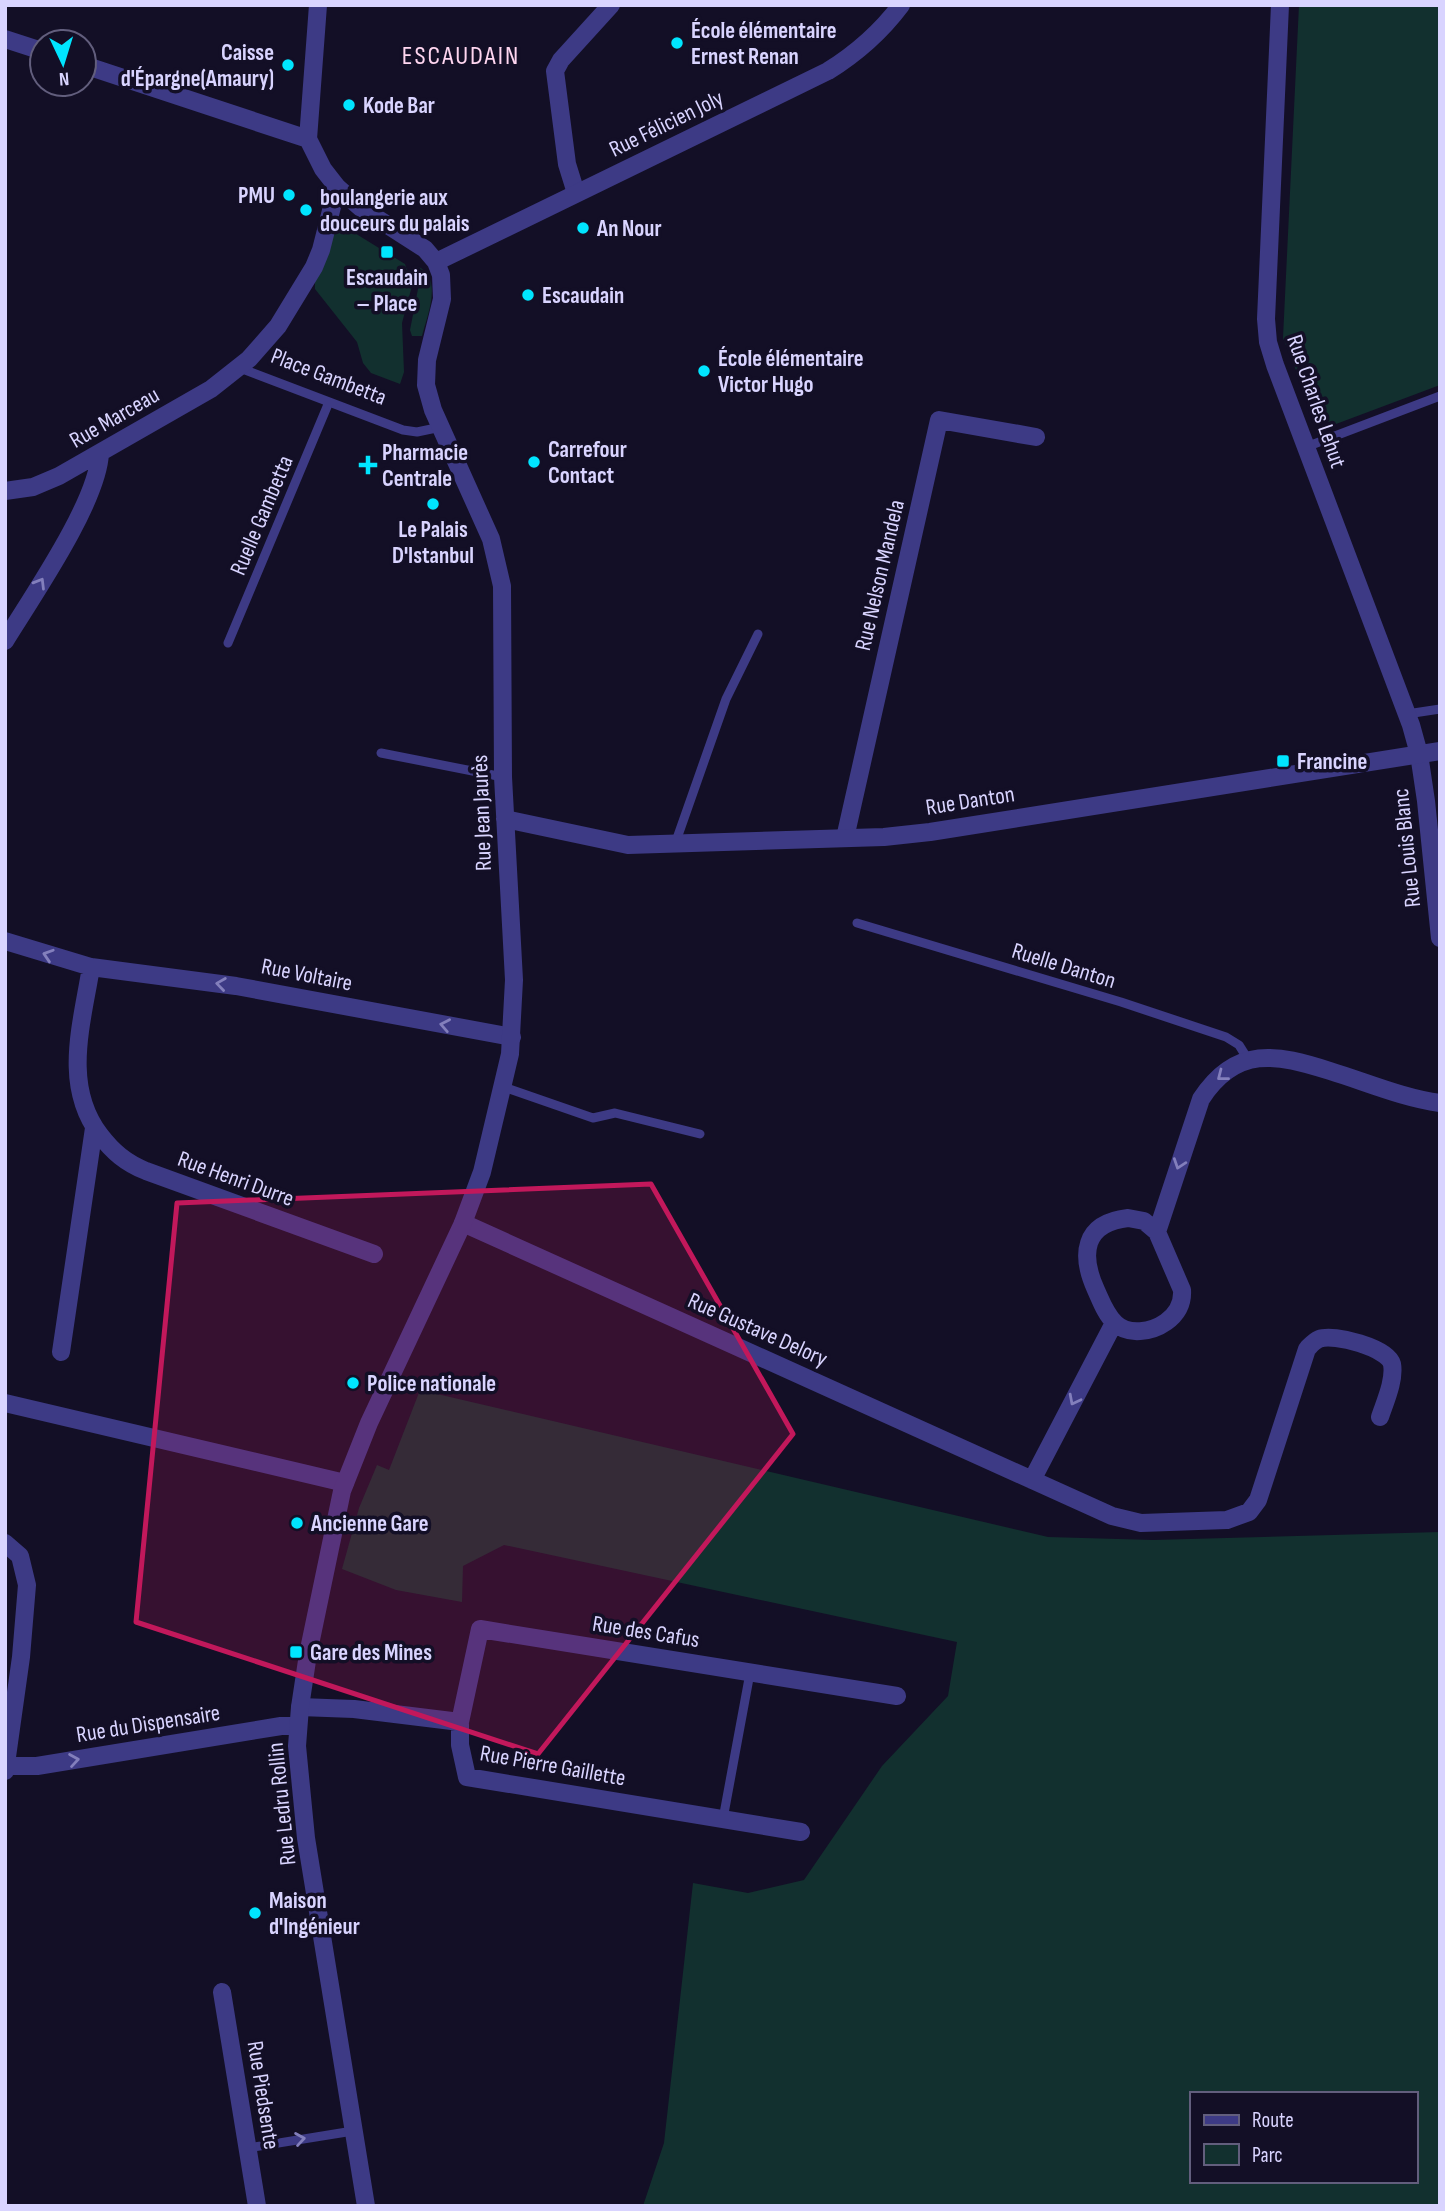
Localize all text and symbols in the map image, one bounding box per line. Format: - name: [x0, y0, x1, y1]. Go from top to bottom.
- place label: École élémentaire Ernest Renan: [691, 17, 837, 71]
- north arrow: [28, 28, 98, 98]
- marker: École élémentaire Ernest Renan: [669, 35, 685, 51]
- place label: Caisse d'Épargne(Amaury): [121, 39, 274, 93]
- district label: ESCAUDAIN: [402, 41, 520, 72]
- marker: Caisse d'Épargne(Amaury): [280, 57, 296, 73]
- text: N: [58, 67, 70, 90]
- street label: Rue Félicien Joly: [605, 84, 728, 164]
- place label: Kode Bar: [363, 92, 435, 120]
- marker: Kode Bar: [341, 97, 357, 113]
- place label: PMU: [238, 182, 275, 210]
- place label: boulangerie aux douceurs du palais: [320, 184, 470, 238]
- marker: PMU: [281, 187, 297, 203]
- marker: boulangerie aux douceurs du palais: [298, 202, 314, 218]
- place label: An Nour: [596, 215, 662, 243]
- marker: An Nour: [575, 220, 591, 236]
- marker: Escaudain – Place: [379, 244, 395, 260]
- place label: Escaudain – Place: [346, 264, 428, 318]
- place label: Escaudain: [542, 282, 624, 310]
- marker: Escaudain: [520, 287, 536, 303]
- street label: Rue Charles Lehut: [1280, 331, 1352, 472]
- street label: Place Gambetta: [267, 342, 390, 412]
- place label: École élémentaire Victor Hugo: [718, 345, 864, 399]
- marker: École élémentaire Victor Hugo: [696, 363, 712, 379]
- street label: Rue Marceau: [65, 381, 164, 455]
- place label: Carrefour Contact: [548, 436, 627, 490]
- place label: Pharmacie Centrale: [382, 439, 468, 493]
- street label: Ruelle Gambetta: [224, 451, 300, 580]
- marker: Carrefour Contact: [526, 454, 542, 470]
- marker: Pharmacie Centrale: [360, 457, 376, 473]
- marker: Le Palais D'Istanbul: [425, 496, 441, 512]
- street label: Rue Nelson Mandela: [849, 497, 911, 653]
- place label: Le Palais D'Istanbul: [392, 516, 474, 570]
- one-way arrow: [32, 577, 45, 590]
- place label: Francine: [1297, 748, 1367, 776]
- marker: Francine: [1275, 753, 1291, 769]
- street label: Rue Jean Jaurès: [466, 754, 498, 872]
- street label: Rue Danton: [924, 780, 1016, 822]
- street label: Rue Louis Blanc: [1387, 787, 1427, 909]
- street label: Ruelle Danton: [1008, 937, 1119, 995]
- one-way arrow: [42, 949, 55, 963]
- street label: Rue Voltaire: [259, 952, 355, 998]
- one-way arrow: [215, 977, 227, 992]
- one-way arrow: [439, 1019, 451, 1034]
- one-way arrow: [1217, 1067, 1229, 1080]
- street label: Rue Henri Durre: [174, 1145, 298, 1213]
- one-way arrow: [1173, 1158, 1188, 1170]
- street label: Rue Gustave Delory: [683, 1287, 832, 1373]
- place label: Police nationale: [367, 1370, 496, 1398]
- marker: Police nationale: [345, 1375, 361, 1391]
- one-way arrow: [1068, 1393, 1082, 1406]
- place label: Ancienne Gare: [310, 1510, 429, 1538]
- marker: Ancienne Gare: [289, 1515, 305, 1531]
- street label: Rue des Cafus: [590, 1610, 701, 1654]
- place label: Gare des Mines: [310, 1639, 432, 1667]
- marker: Gare des Mines: [288, 1644, 304, 1660]
- street label: Rue du Dispensaire: [74, 1699, 222, 1749]
- street label: Rue Pierre Gaillette: [478, 1739, 628, 1793]
- street label: Rue Ledru Rollin: [262, 1741, 302, 1867]
- one-way arrow: [68, 1753, 80, 1768]
- place label: Maison d'Ingénieur: [269, 1887, 360, 1941]
- marker: Maison d'Ingénieur: [247, 1905, 263, 1921]
- street label: Rue Piedsente: [241, 2039, 285, 2151]
- legend: [1190, 2092, 1417, 2183]
- text: Route: [1252, 2108, 1294, 2133]
- one-way arrow: [295, 2132, 306, 2147]
- text: Parc: [1252, 2143, 1283, 2168]

